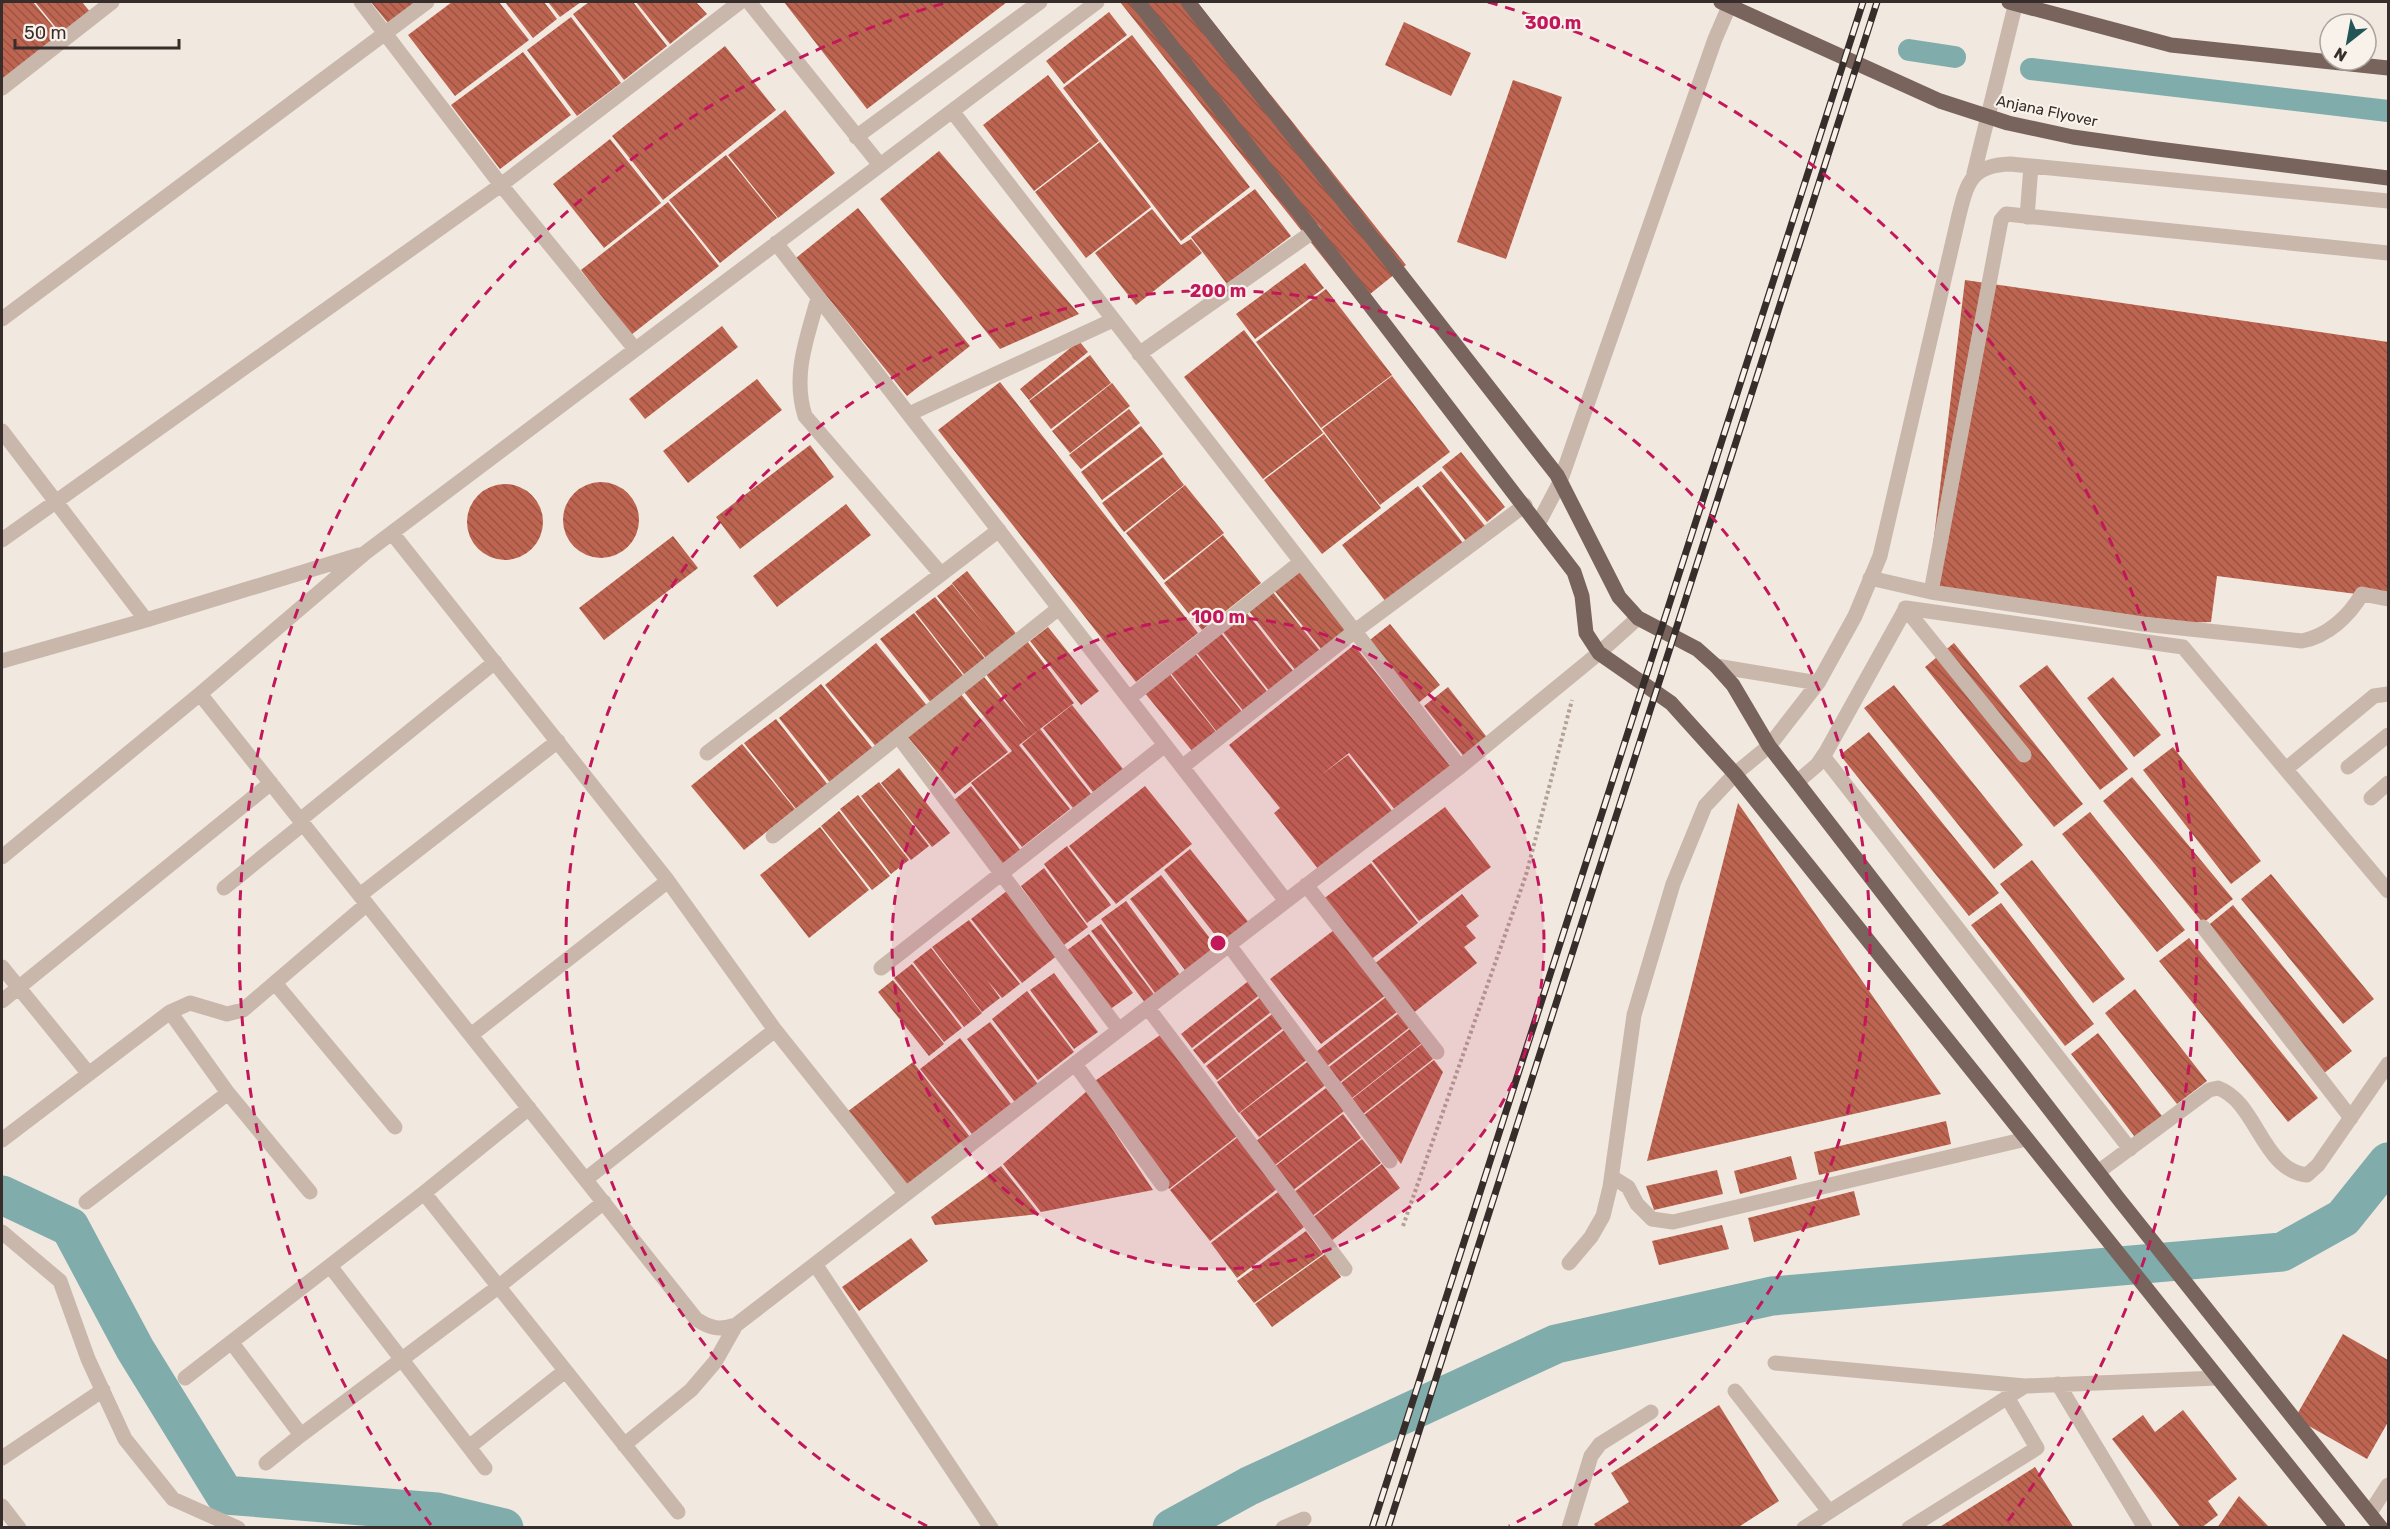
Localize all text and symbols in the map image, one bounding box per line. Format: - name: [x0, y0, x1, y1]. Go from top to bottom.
- scale bar: [15, 12, 178, 50]
- text: 300 m: [1525, 12, 1581, 34]
- north arrow: [2318, 12, 2378, 72]
- text: 50 m: [24, 22, 67, 44]
- text: N: [2331, 43, 2350, 66]
- street label: Anjana Flyover: [1995, 91, 2100, 131]
- text: 200 m: [1190, 280, 1246, 302]
- text: 100 m: [1191, 606, 1245, 628]
- centre of rings: [1208, 933, 1228, 953]

